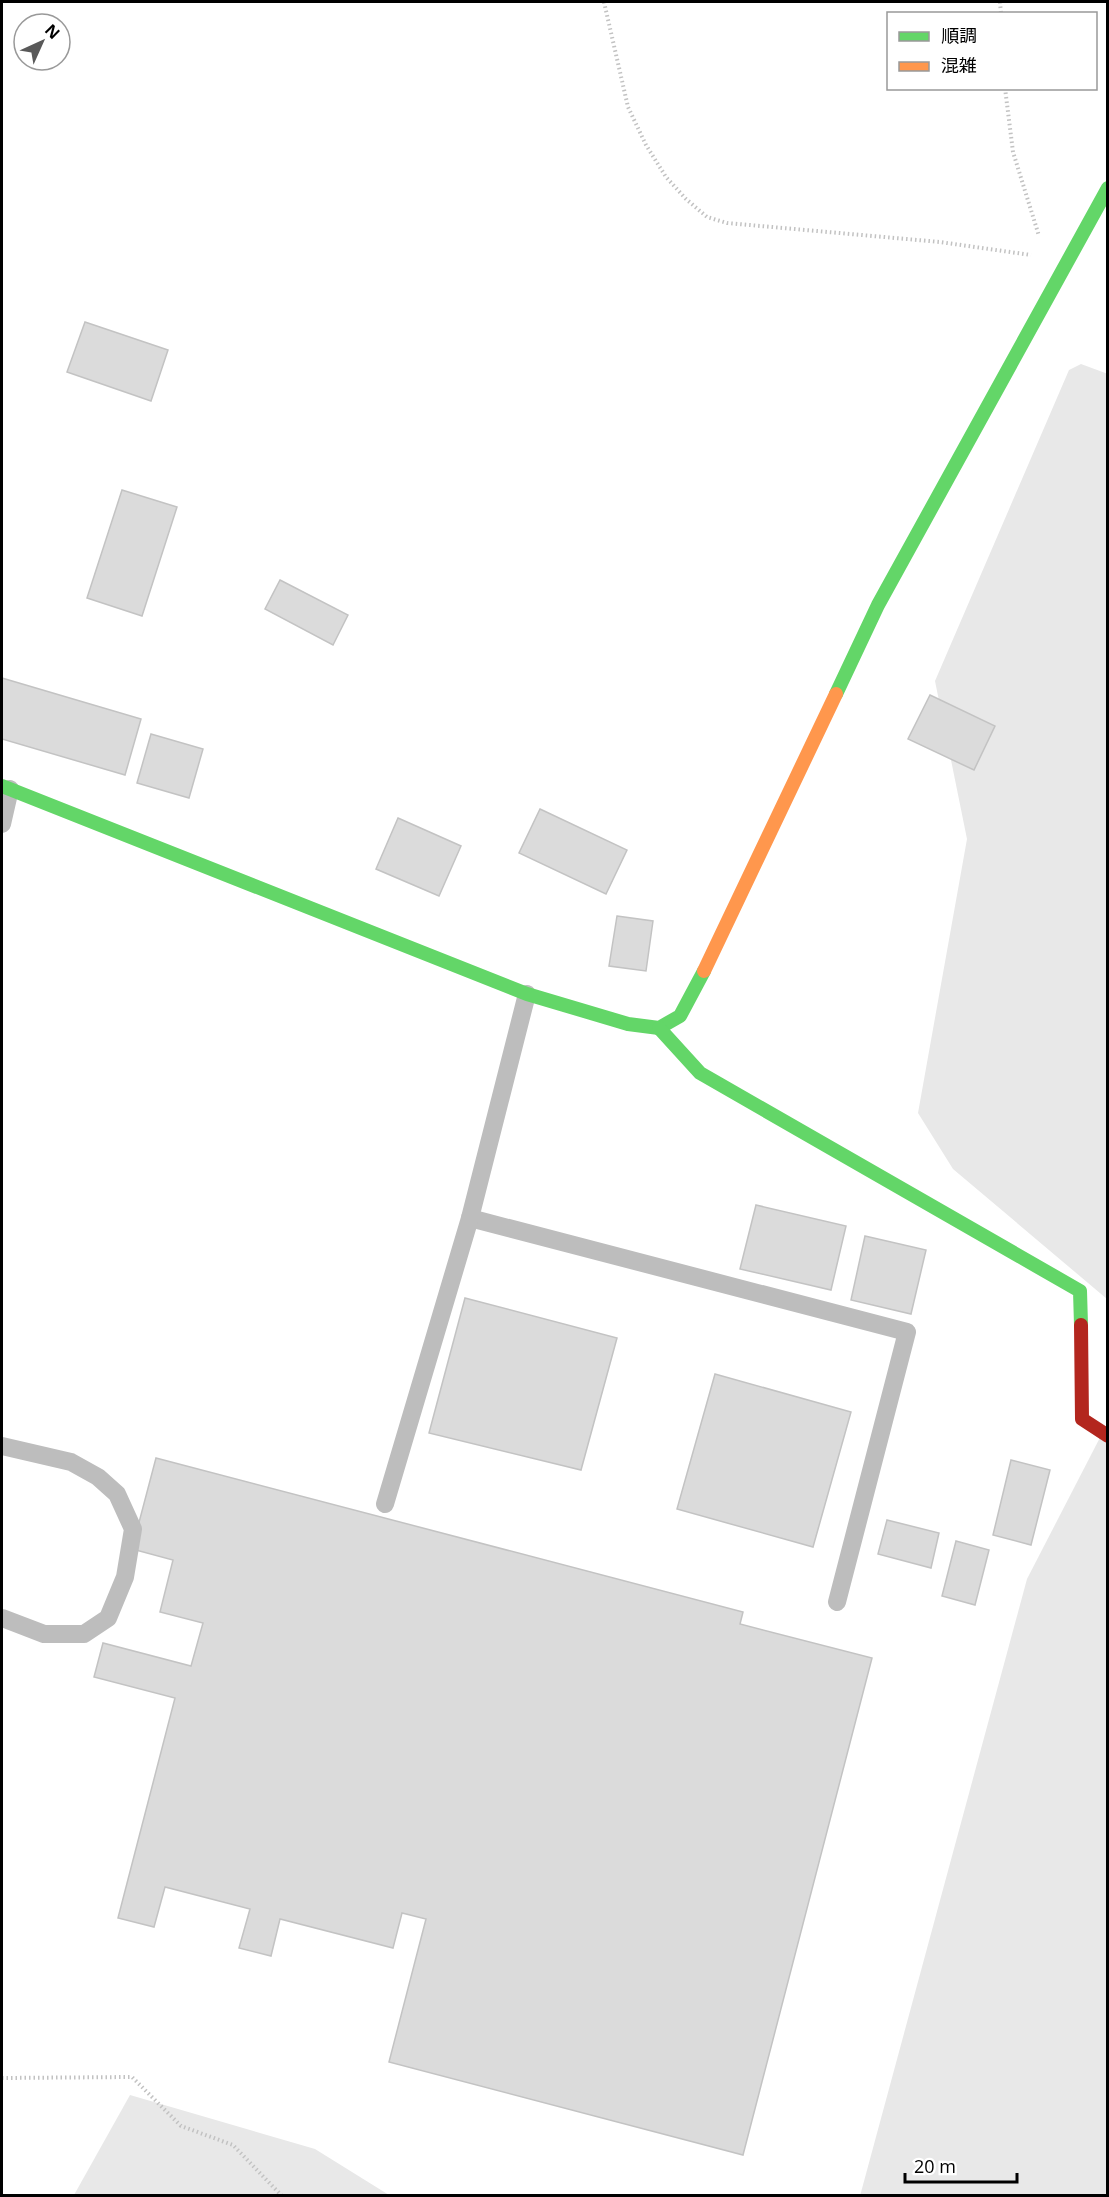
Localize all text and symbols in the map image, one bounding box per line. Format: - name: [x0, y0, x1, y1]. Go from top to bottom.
- north arrow: [12, 12, 72, 72]
- legend: [887, 12, 1097, 90]
- text: N: [40, 19, 65, 44]
- text: 順調: [941, 23, 977, 47]
- text: 混雑: [941, 53, 977, 77]
- scale bar: [905, 2146, 1018, 2184]
- text: 20 m: [914, 2154, 956, 2178]

